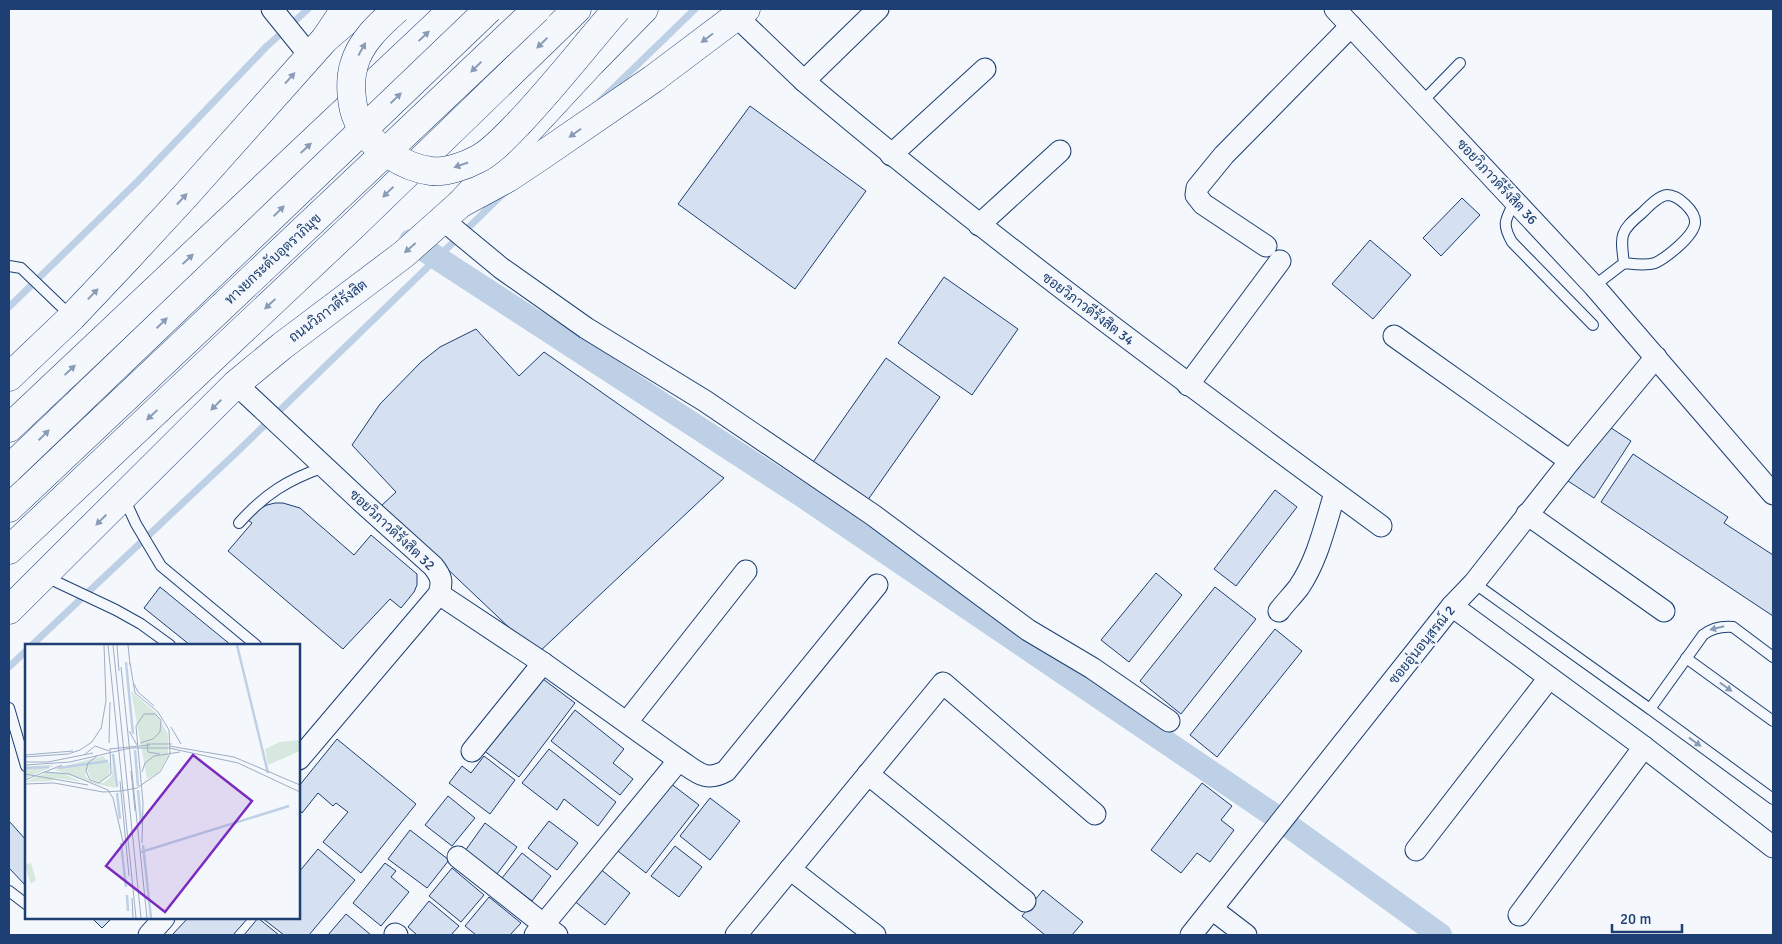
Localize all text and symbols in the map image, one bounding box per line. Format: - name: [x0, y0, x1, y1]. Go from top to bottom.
- one-way arrow: [418, 30, 430, 42]
- one-way arrow: [700, 33, 714, 43]
- one-way arrow: [537, 37, 549, 49]
- one-way arrow: [358, 42, 366, 57]
- one-way arrow: [471, 60, 483, 72]
- one-way arrow: [284, 72, 296, 84]
- one-way arrow: [390, 92, 402, 104]
- one-way arrow: [568, 128, 582, 138]
- street label: ซอยวิภาวดีรังสิต 36: [1453, 135, 1542, 228]
- one-way arrow: [300, 142, 312, 154]
- one-way arrow: [453, 162, 468, 170]
- one-way arrow: [382, 186, 394, 198]
- one-way arrow: [176, 194, 188, 206]
- one-way arrow: [273, 205, 285, 217]
- street label: ทางยกระดับอุตราภิมุข: [221, 210, 325, 309]
- one-way arrow: [405, 242, 417, 254]
- one-way arrow: [182, 253, 194, 265]
- street label: ซอยวิภาวดีรังสิต 34: [1039, 268, 1138, 349]
- street label: ถนนวิภาวดีรังสิต: [285, 275, 371, 346]
- one-way arrow: [87, 288, 99, 300]
- one-way arrow: [264, 298, 276, 310]
- one-way arrow: [155, 317, 167, 329]
- one-way arrow: [63, 364, 75, 376]
- one-way arrow: [210, 399, 222, 411]
- one-way arrow: [146, 409, 158, 421]
- one-way arrow: [38, 429, 50, 441]
- street label: ซอยวิภาวดีรังสิต 32: [346, 485, 439, 574]
- one-way arrow: [95, 514, 107, 526]
- street label: ซอยอุ่นอนุสรณ์ 2: [1384, 602, 1460, 688]
- one-way arrow: [1710, 625, 1725, 633]
- inset map: [25, 644, 300, 919]
- one-way arrow: [1719, 682, 1733, 692]
- one-way arrow: [1688, 736, 1701, 747]
- scale bar: [1612, 902, 1682, 934]
- text: 20 m: [1620, 910, 1651, 928]

